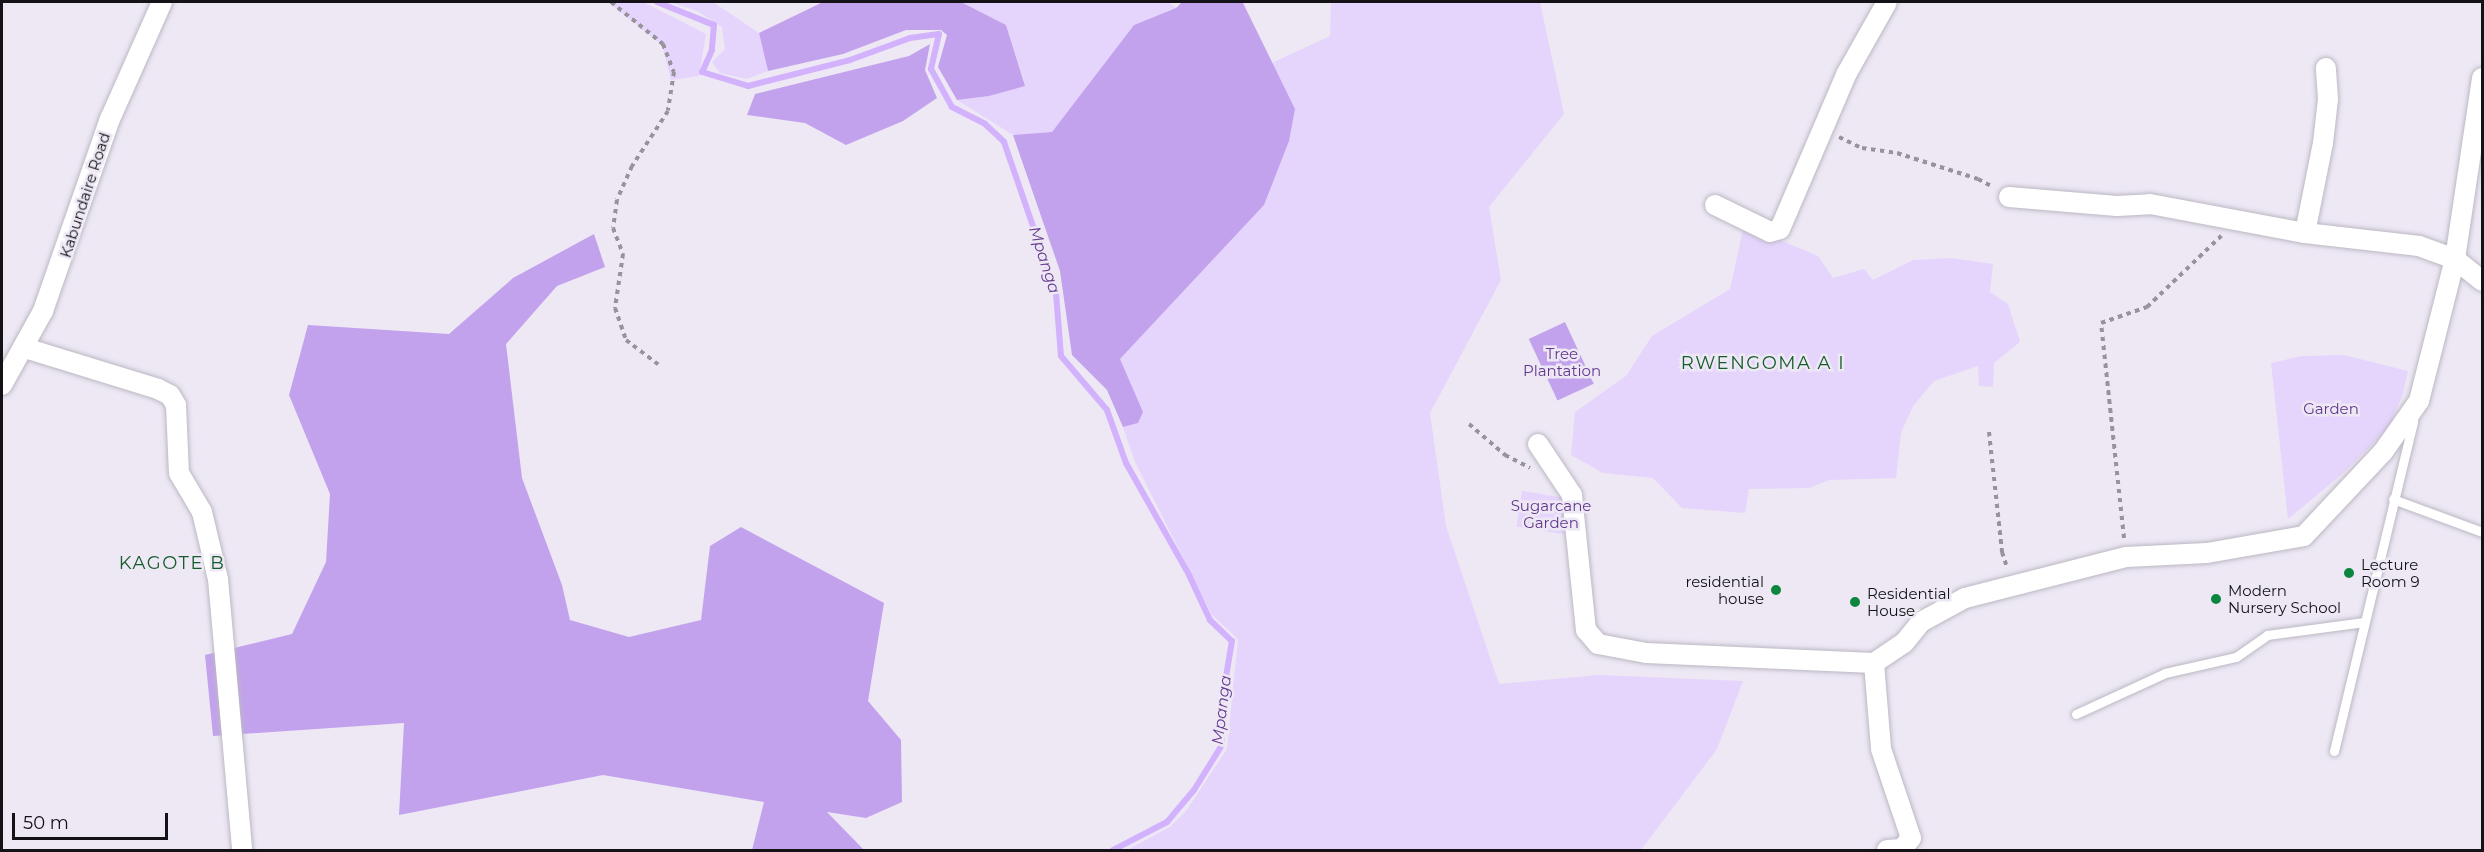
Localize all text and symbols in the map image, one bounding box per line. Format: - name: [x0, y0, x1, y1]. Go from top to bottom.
- street label: Kabundaire Road: [56, 130, 114, 260]
- water label: Mpanga: [1024, 224, 1064, 296]
- park label: Tree Plantation: [1523, 344, 1601, 379]
- district label: RWENGOMA A I: [1681, 352, 1845, 374]
- park label: Garden: [2303, 400, 2359, 418]
- park label: Sugarcane Garden: [1511, 496, 1591, 531]
- district label: KAGOTE B: [119, 552, 225, 574]
- place label: Lecture Room 9: [2361, 555, 2420, 590]
- marker: Lecture Room 9: [2342, 566, 2356, 580]
- place label: residential house: [1685, 572, 1764, 607]
- place label: Modern Nursery School: [2228, 581, 2341, 616]
- marker: residential house: [1769, 583, 1783, 597]
- place label: Residential House: [1867, 584, 1951, 619]
- marker: Modern Nursery School: [2209, 592, 2223, 606]
- marker: Residential House: [1848, 595, 1862, 609]
- water label: Mpanga: [1208, 674, 1236, 746]
- scale bar: [15, 801, 171, 839]
- text: 50 m: [23, 812, 69, 834]

